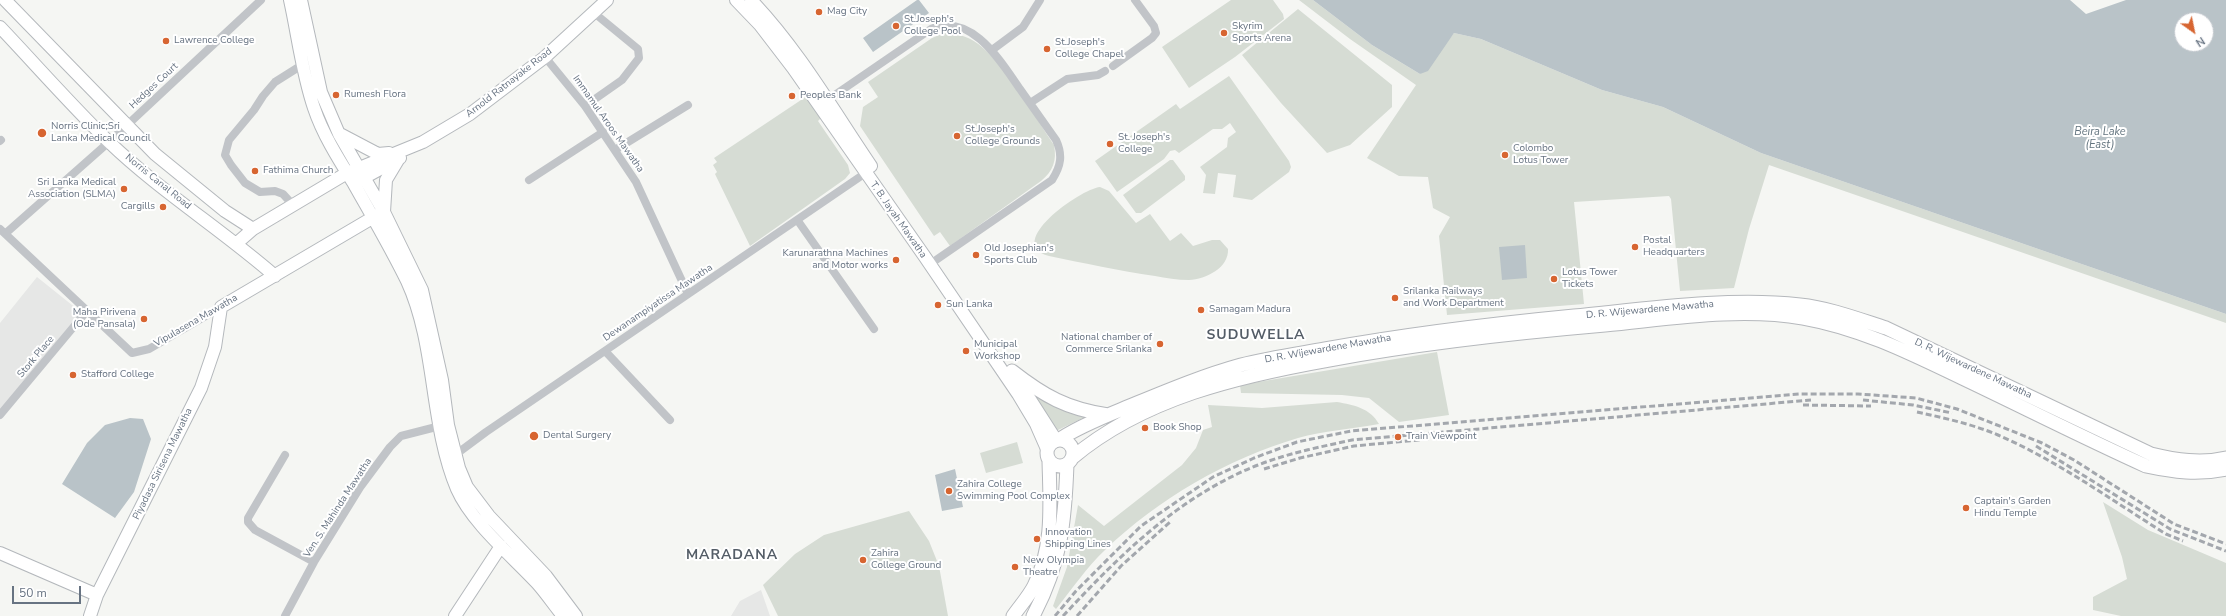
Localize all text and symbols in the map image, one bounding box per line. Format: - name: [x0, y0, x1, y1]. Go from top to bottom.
- place label: Mag City: [827, 6, 867, 18]
- marker: Mag City: [814, 7, 824, 17]
- north arrow: [2174, 12, 2214, 52]
- place label: St.Joseph's College Pool: [904, 14, 961, 38]
- marker: St.Joseph's College Pool: [891, 21, 901, 31]
- place label: Skyrim Sports Arena: [1232, 21, 1291, 44]
- marker: Skyrim Sports Arena: [1219, 28, 1229, 38]
- text: N: [2193, 33, 2208, 50]
- place label: Lawrence College: [174, 35, 254, 47]
- marker: Lawrence College: [161, 36, 171, 46]
- place label: St.Joseph's College Chapel: [1055, 37, 1124, 60]
- marker: St.Joseph's College Chapel: [1042, 44, 1052, 54]
- street label: Arnold Ratnayake Road: [463, 46, 555, 120]
- street label: Hedges Court: [127, 60, 181, 112]
- street label: Immamul Aroos Mawatha: [570, 73, 646, 175]
- place label: Rumesh Flora: [344, 89, 406, 101]
- marker: Rumesh Flora: [331, 90, 341, 100]
- place label: Peoples Bank: [800, 90, 861, 102]
- marker: Peoples Bank: [787, 91, 797, 101]
- place label: Norris Clinic;Sri Lanka Medical Council: [51, 121, 151, 144]
- place label: St.Joseph's College Grounds: [965, 124, 1040, 148]
- water label: Beira Lake (East): [2074, 125, 2126, 151]
- marker: Norris Clinic;Sri Lanka Medical Council: [36, 127, 48, 139]
- marker: St.Joseph's College Grounds: [952, 131, 962, 141]
- place label: St. Joseph's College: [1118, 132, 1170, 156]
- marker: St. Joseph's College: [1105, 139, 1115, 149]
- place label: Colombo Lotus Tower: [1513, 143, 1568, 166]
- marker: Colombo Lotus Tower: [1500, 150, 1510, 160]
- street label: Norris Canal Road: [123, 152, 193, 212]
- place label: Fathima Church: [263, 165, 333, 177]
- marker: Fathima Church: [250, 166, 260, 176]
- place label: Sri Lanka Medical Association (SLMA): [28, 177, 116, 200]
- street label: T. B. Jayah Mawatha: [867, 179, 929, 261]
- marker: Sri Lanka Medical Association (SLMA): [119, 184, 129, 194]
- place label: Cargills: [121, 201, 155, 213]
- marker: Cargills: [158, 202, 168, 212]
- place label: Postal Headquarters: [1643, 235, 1705, 258]
- marker: Postal Headquarters: [1630, 242, 1640, 252]
- place label: Old Josephian's Sports Club: [984, 243, 1054, 266]
- place label: Karunarathna Machines and Motor works: [782, 248, 888, 272]
- marker: Old Josephian's Sports Club: [971, 250, 981, 260]
- marker: Karunarathna Machines and Motor works: [891, 255, 901, 265]
- street label: Dewanampiyatissa Mawatha: [601, 262, 715, 344]
- place label: Lotus Tower Tickets: [1562, 267, 1617, 290]
- marker: Lotus Tower Tickets: [1549, 274, 1559, 284]
- place label: Srilanka Railways and Work Department: [1403, 286, 1504, 310]
- street label: Vipulasena Mawatha: [152, 292, 240, 350]
- marker: Srilanka Railways and Work Department: [1390, 293, 1400, 303]
- street label: D. R. Wijewardene Mawatha: [1586, 298, 1714, 322]
- place label: Sun Lanka: [946, 299, 993, 311]
- marker: Sun Lanka: [933, 300, 943, 310]
- place label: Samagam Madura: [1209, 304, 1291, 316]
- marker: Samagam Madura: [1196, 305, 1206, 315]
- place label: Maha Pirivena (Ode Pansala): [73, 307, 136, 330]
- marker: Maha Pirivena (Ode Pansala): [139, 314, 149, 324]
- district label: SUDUWELLA: [1206, 328, 1306, 344]
- place label: National chamber of Commerce Srilanka: [1061, 332, 1152, 356]
- street label: D. R. Wijewardene Mawatha: [1264, 332, 1392, 366]
- street label: Stork Place: [15, 334, 57, 380]
- street label: D. R. Wijewardene Mawatha: [1912, 336, 2034, 402]
- place label: Municipal Workshop: [974, 339, 1020, 362]
- marker: National chamber of Commerce Srilanka: [1155, 339, 1165, 349]
- marker: Municipal Workshop: [961, 346, 971, 356]
- place label: Stafford College: [81, 369, 154, 381]
- marker: Stafford College: [68, 370, 78, 380]
- street label: Piyadasa Sirisena Mawatha: [131, 406, 195, 522]
- place label: Book Shop: [1153, 422, 1202, 434]
- marker: Book Shop: [1140, 423, 1150, 433]
- marker: Dental Surgery: [528, 430, 540, 442]
- place label: Dental Surgery: [543, 430, 611, 442]
- place label: Train Viewpoint: [1406, 431, 1476, 443]
- marker: Train Viewpoint: [1393, 432, 1403, 442]
- street label: Ven. S. Mahinda Mawatha: [301, 456, 375, 560]
- place label: Zahira College Swimming Pool Complex: [957, 479, 1070, 502]
- marker: Zahira College Swimming Pool Complex: [944, 486, 954, 496]
- place label: Captain's Garden Hindu Temple: [1974, 496, 2051, 520]
- marker: Captain's Garden Hindu Temple: [1961, 503, 1971, 513]
- place label: Innovation Shipping Lines: [1045, 527, 1111, 550]
- marker: Innovation Shipping Lines: [1032, 534, 1042, 544]
- district label: MARADANA: [686, 548, 778, 564]
- place label: Zahira College Ground: [871, 548, 941, 572]
- marker: Zahira College Ground: [858, 555, 868, 565]
- place label: New Olympia Theatre: [1023, 555, 1084, 578]
- marker: New Olympia Theatre: [1010, 562, 1020, 572]
- scale bar: [14, 578, 83, 604]
- text: 50 m: [19, 585, 47, 601]

